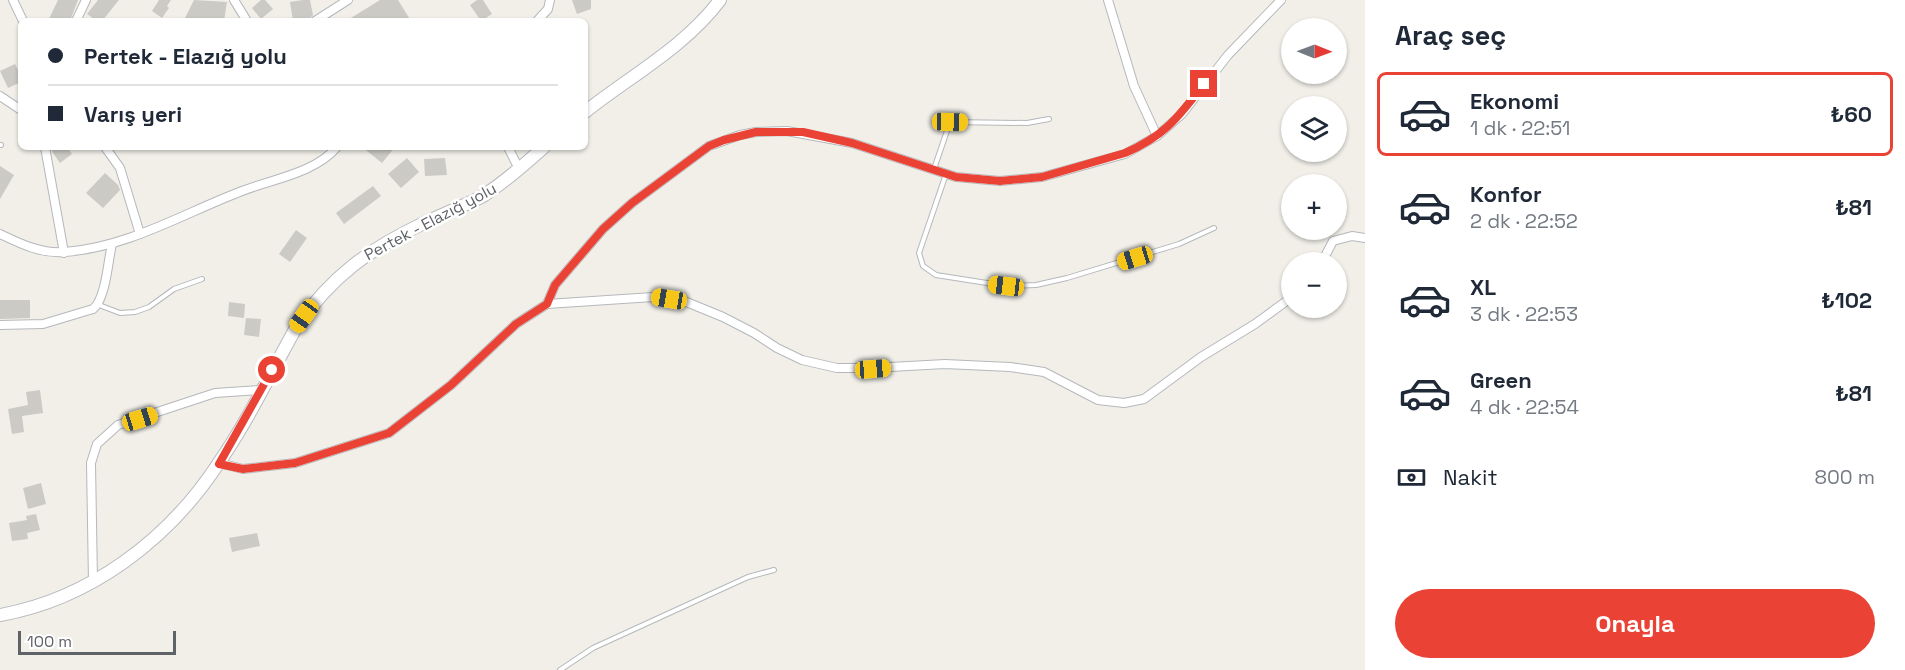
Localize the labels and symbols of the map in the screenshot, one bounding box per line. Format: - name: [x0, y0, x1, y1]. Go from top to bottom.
- north arrow: [1281, 18, 1347, 84]
- route end: [1190, 70, 1217, 97]
- car: [932, 113, 968, 131]
- street label: Pertek - Elazığ yolu: [361, 178, 500, 265]
- car: [1115, 244, 1155, 272]
- car: [987, 275, 1025, 297]
- car: [650, 287, 688, 311]
- car: [286, 296, 322, 336]
- route start: [258, 356, 285, 383]
- car: [854, 359, 892, 379]
- car: [120, 405, 160, 433]
- scale bar: [18, 628, 176, 656]

